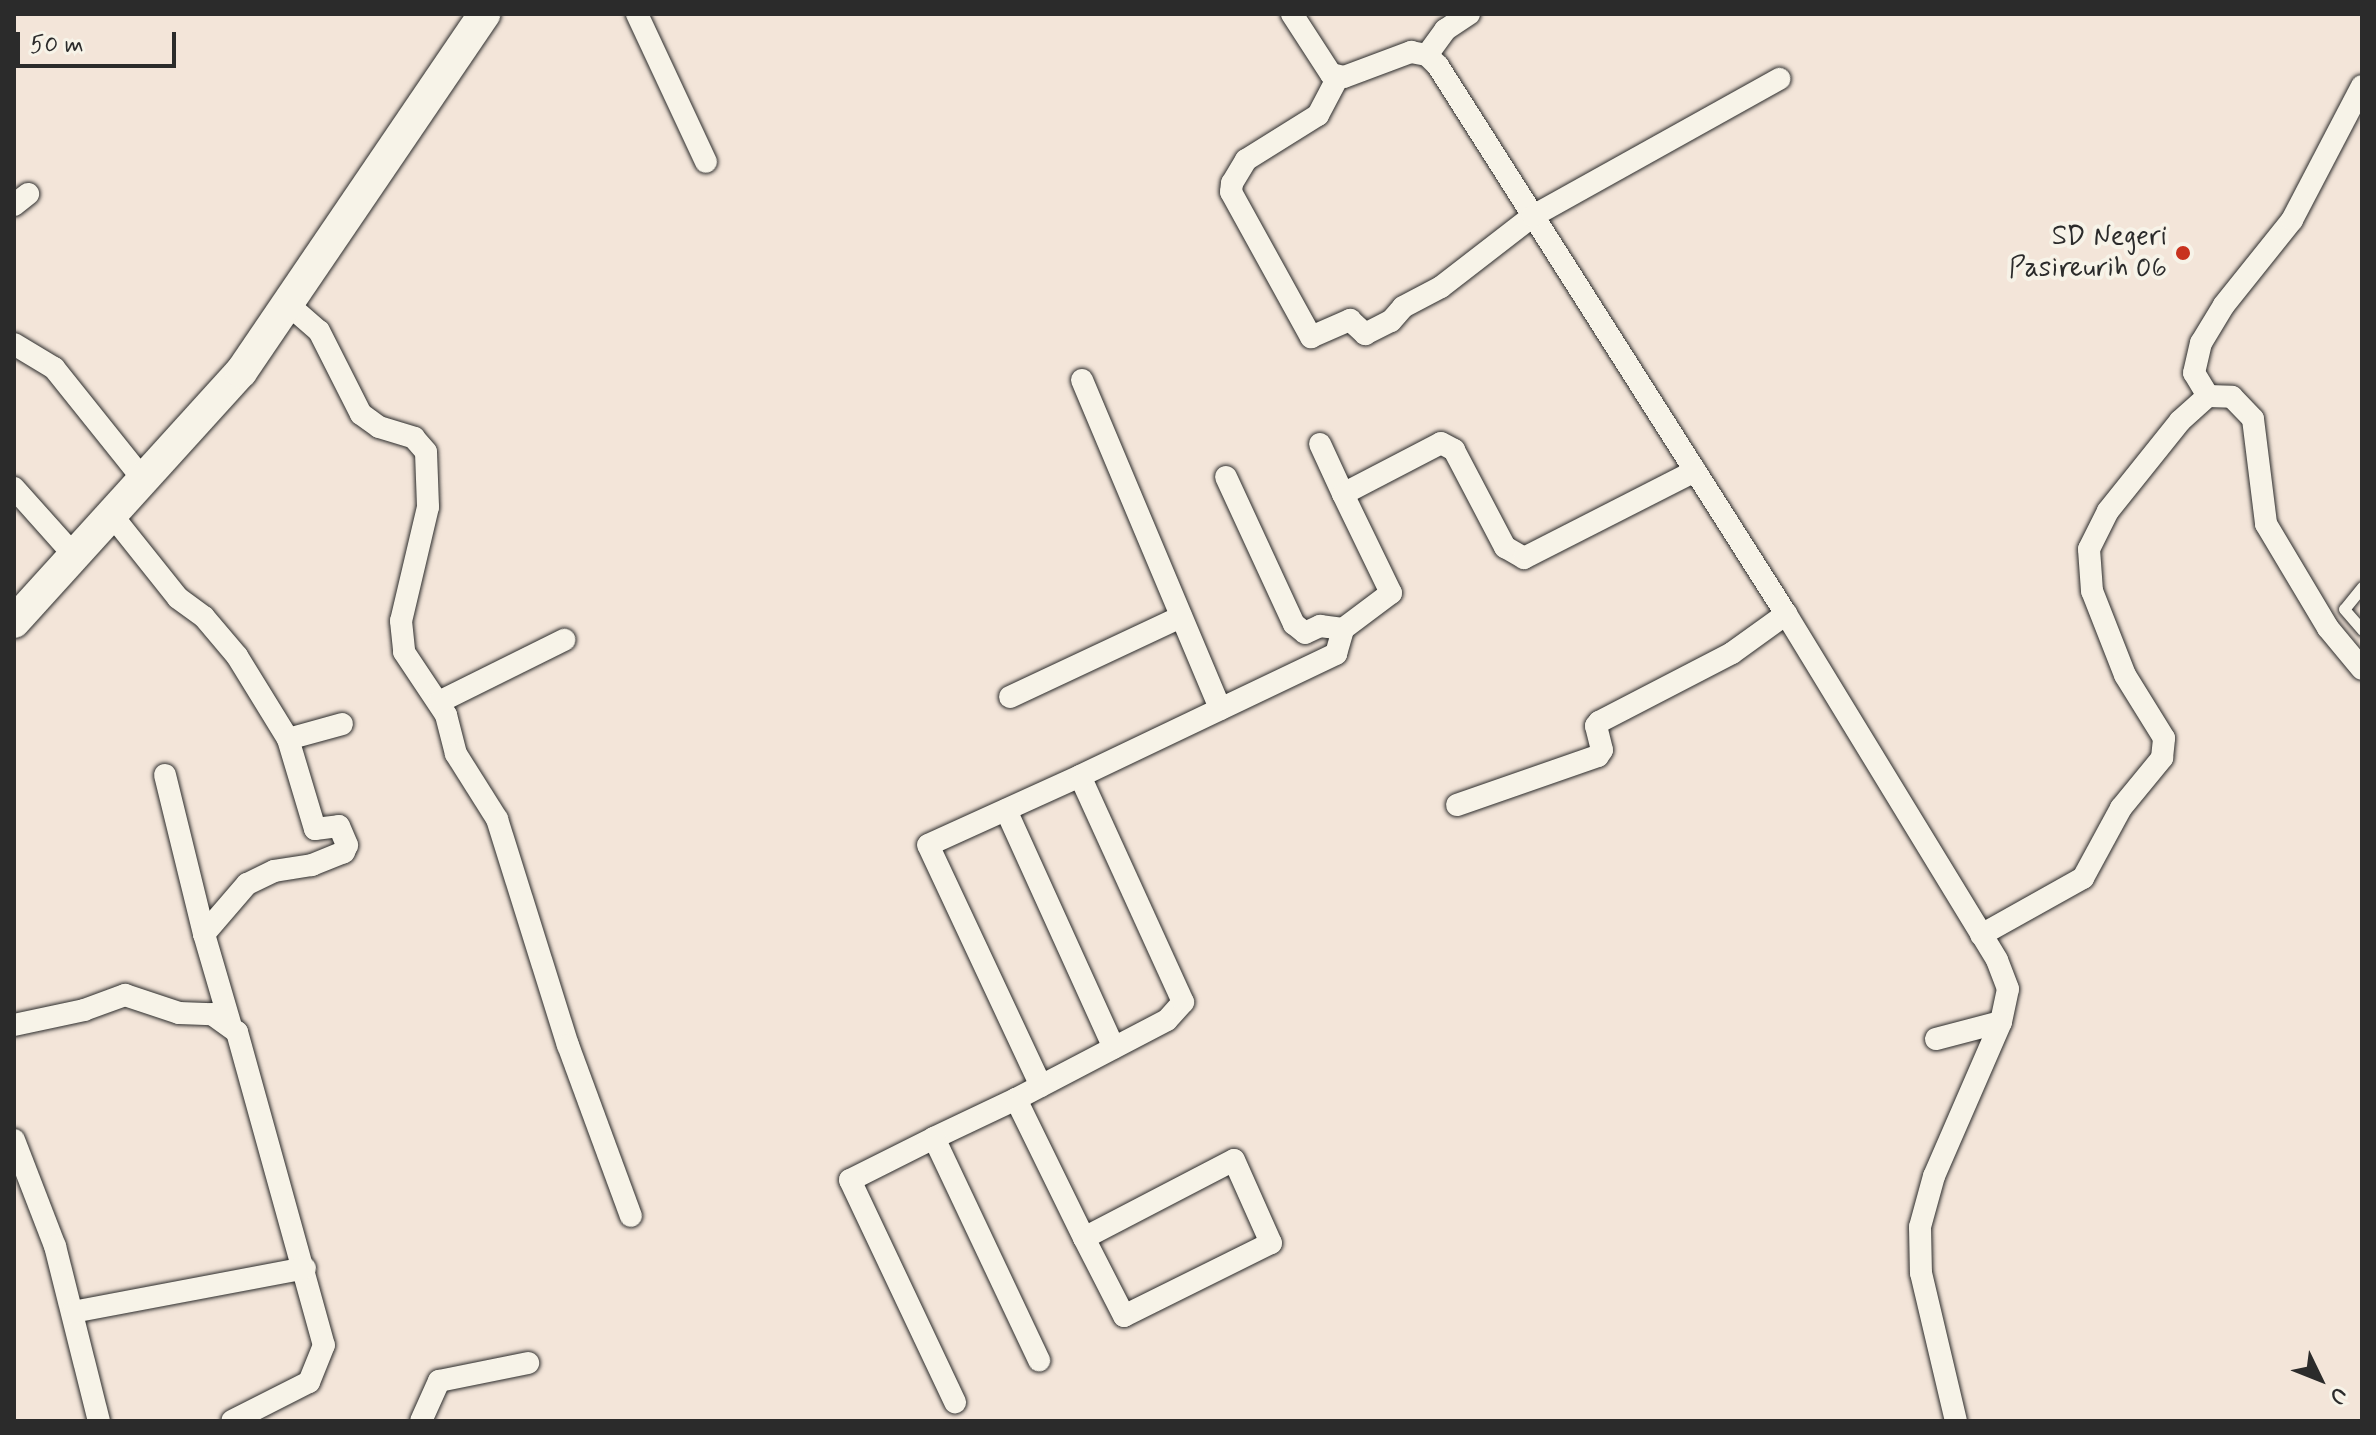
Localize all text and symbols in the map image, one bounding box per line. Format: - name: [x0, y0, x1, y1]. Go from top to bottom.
- scale bar: [20, 16, 180, 66]
- text: 50 m: [30, 30, 84, 61]
- place label: SD Negeri Pasireurih 06: [2009, 220, 2167, 286]
- marker: SD Negeri Pasireurih 06: [2174, 244, 2192, 262]
- north arrow: [2280, 1339, 2360, 1419]
- text: U: [2322, 1381, 2353, 1410]

